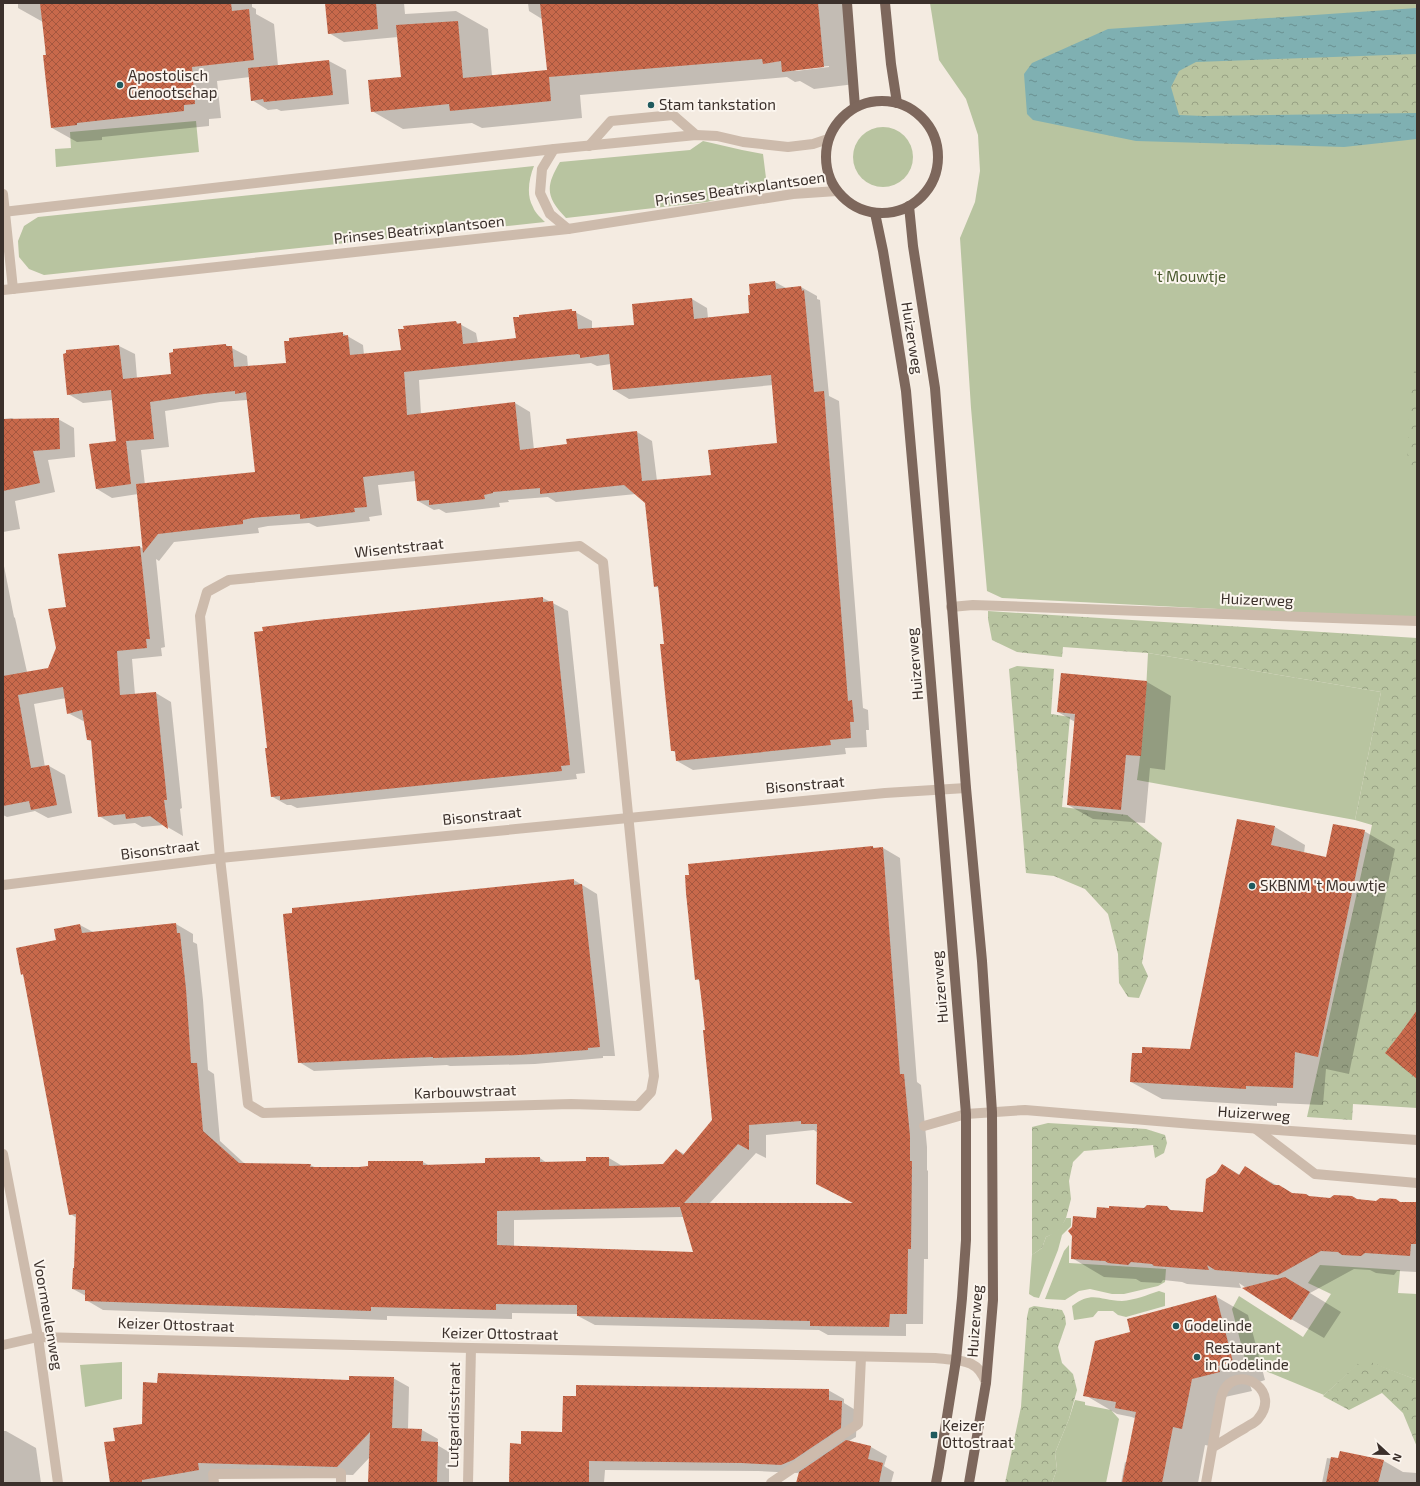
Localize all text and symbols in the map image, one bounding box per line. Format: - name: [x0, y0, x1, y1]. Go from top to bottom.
- place label: Apostolisch Genootschap: [128, 66, 218, 101]
- marker: Apostolisch Genootschap: [115, 80, 125, 90]
- place label: Stam tankstation: [659, 95, 776, 113]
- marker: Stam tankstation: [646, 100, 656, 110]
- street label: Prinses Beatrixplantsoen: [654, 167, 826, 209]
- street label: Prinses Beatrixplantsoen: [333, 211, 505, 247]
- park label: 't Mouwtje: [1154, 267, 1226, 286]
- street label: Huizerweg: [898, 301, 928, 376]
- street label: Wisentstraat: [353, 533, 445, 561]
- street label: Huizerweg: [1220, 589, 1294, 609]
- street label: Huizerweg: [902, 626, 926, 701]
- street label: Bisonstraat: [765, 772, 846, 796]
- street label: Bisonstraat: [441, 802, 523, 828]
- street label: Bisonstraat: [119, 835, 201, 863]
- place label: SKBNM 't Mouwtje: [1260, 876, 1386, 895]
- marker: SKBNM 't Mouwtje: [1247, 881, 1257, 891]
- street label: Huizerweg: [927, 949, 951, 1024]
- street label: Karbouwstraat: [413, 1080, 517, 1102]
- street label: Huizerweg: [1217, 1101, 1292, 1125]
- street label: Voormeulenweg: [30, 1258, 68, 1372]
- street label: Huizerweg: [962, 1283, 986, 1358]
- street label: Keizer Ottostraat: [117, 1313, 235, 1335]
- place label: Godelinde: [1184, 1316, 1252, 1334]
- marker: Godelinde: [1171, 1321, 1181, 1331]
- street label: Keizer Ottostraat: [442, 1323, 559, 1343]
- place label: Restaurant in Godelinde: [1205, 1338, 1289, 1373]
- marker: Restaurant in Godelinde: [1192, 1352, 1202, 1362]
- street label: Lutgardisstraat: [443, 1362, 463, 1468]
- place label: Keizer Ottostraat: [942, 1416, 1014, 1451]
- marker: Keizer Ottostraat: [929, 1430, 939, 1440]
- north arrow: [1368, 1434, 1408, 1474]
- text: N: [1390, 1452, 1405, 1464]

